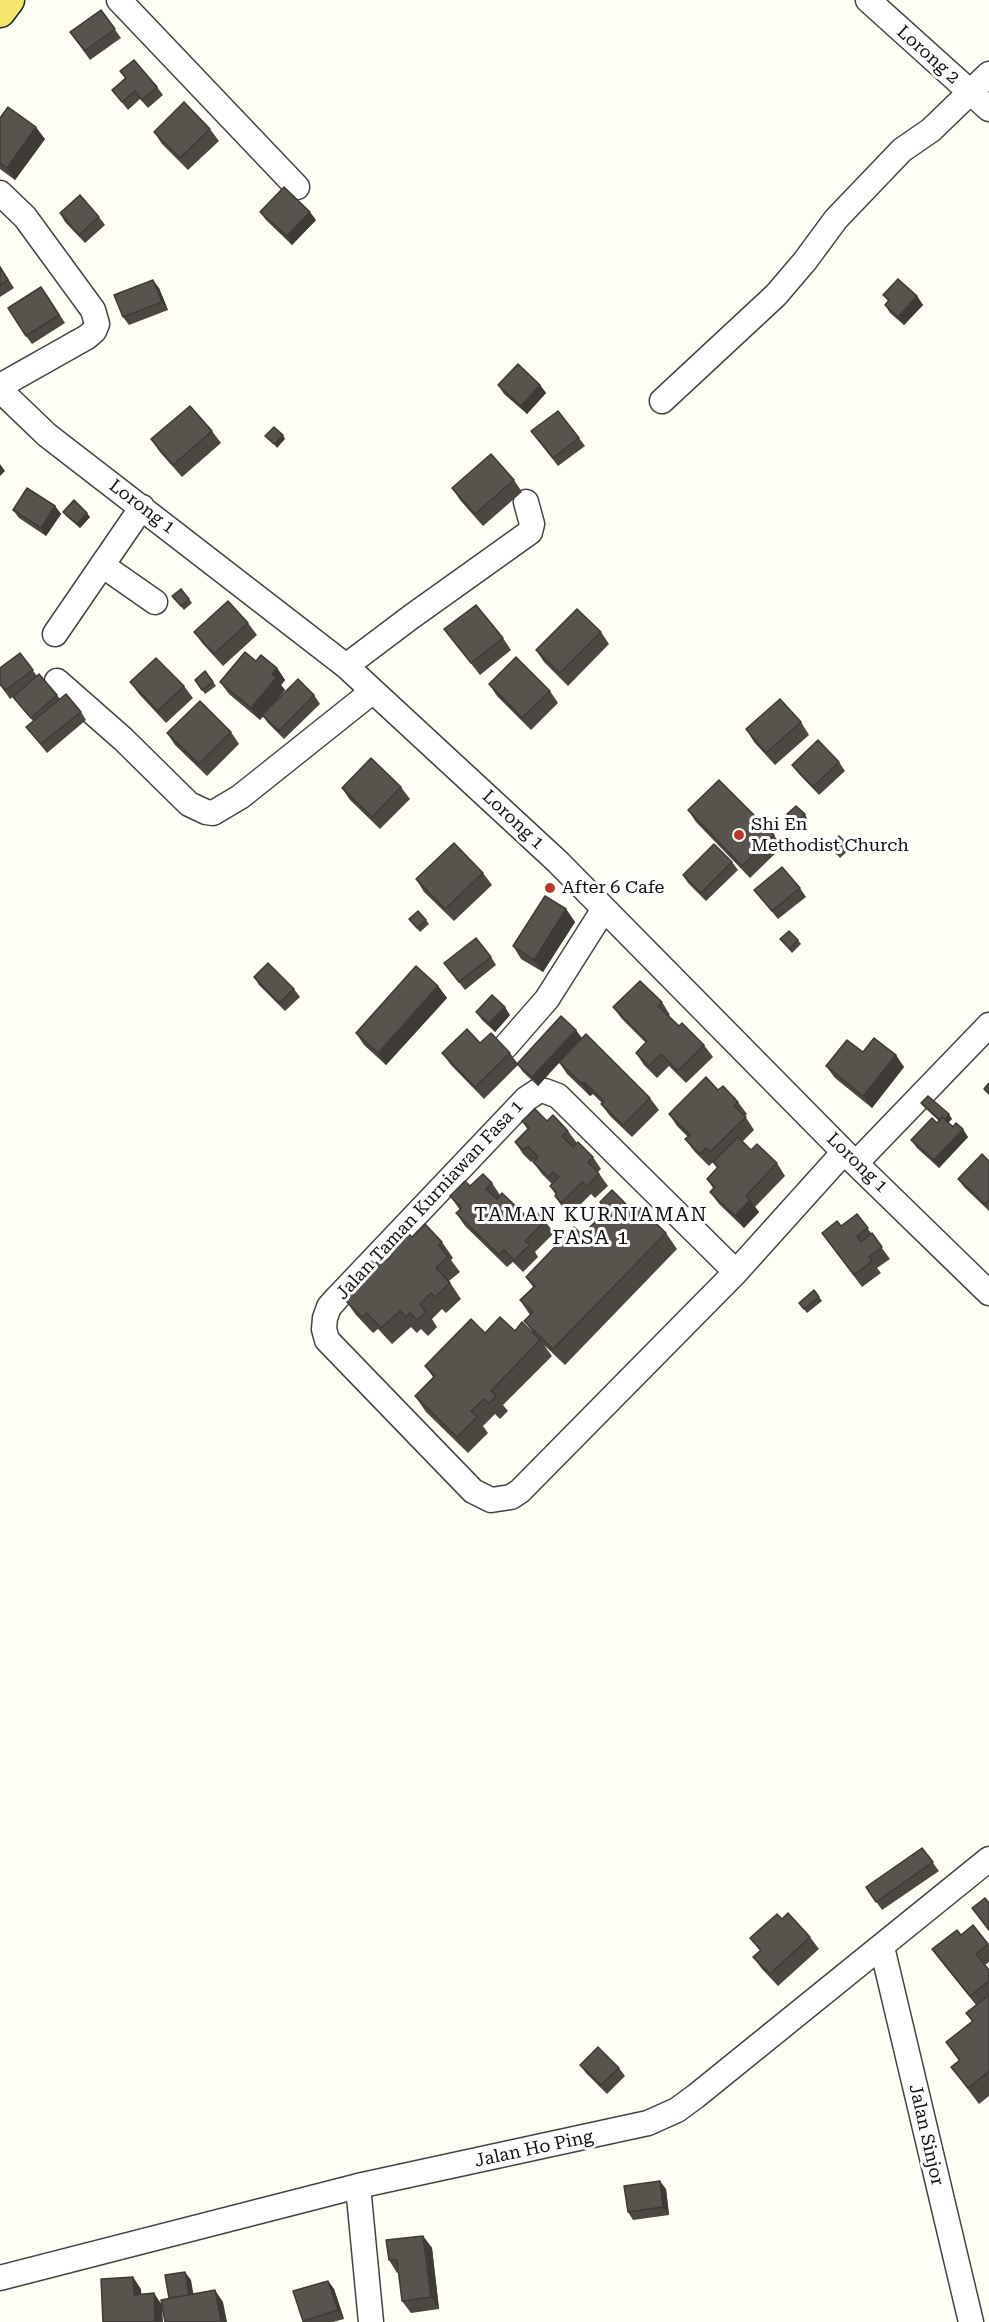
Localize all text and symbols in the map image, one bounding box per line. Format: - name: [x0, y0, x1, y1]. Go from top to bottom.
- street label: Lorong 2: [892, 21, 964, 89]
- street label: Lorong 1: [105, 475, 179, 539]
- street label: Lorong 1: [477, 786, 549, 854]
- place label: Shi En Methodist Church: [751, 814, 909, 856]
- marker: Shi En Methodist Church: [732, 828, 746, 842]
- place label: After 6 Cafe: [562, 877, 664, 899]
- marker: After 6 Cafe: [543, 881, 557, 895]
- street label: Jalan Taman Kurniawan Fasa 1: [332, 1096, 528, 1304]
- street label: Lorong 1: [822, 1128, 892, 1198]
- district label: TAMAN KURNIAMAN FASA 1: [474, 1203, 708, 1250]
- street label: Jalan Sinjor: [904, 2082, 948, 2188]
- street label: Jalan Ho Ping: [473, 2126, 595, 2172]

